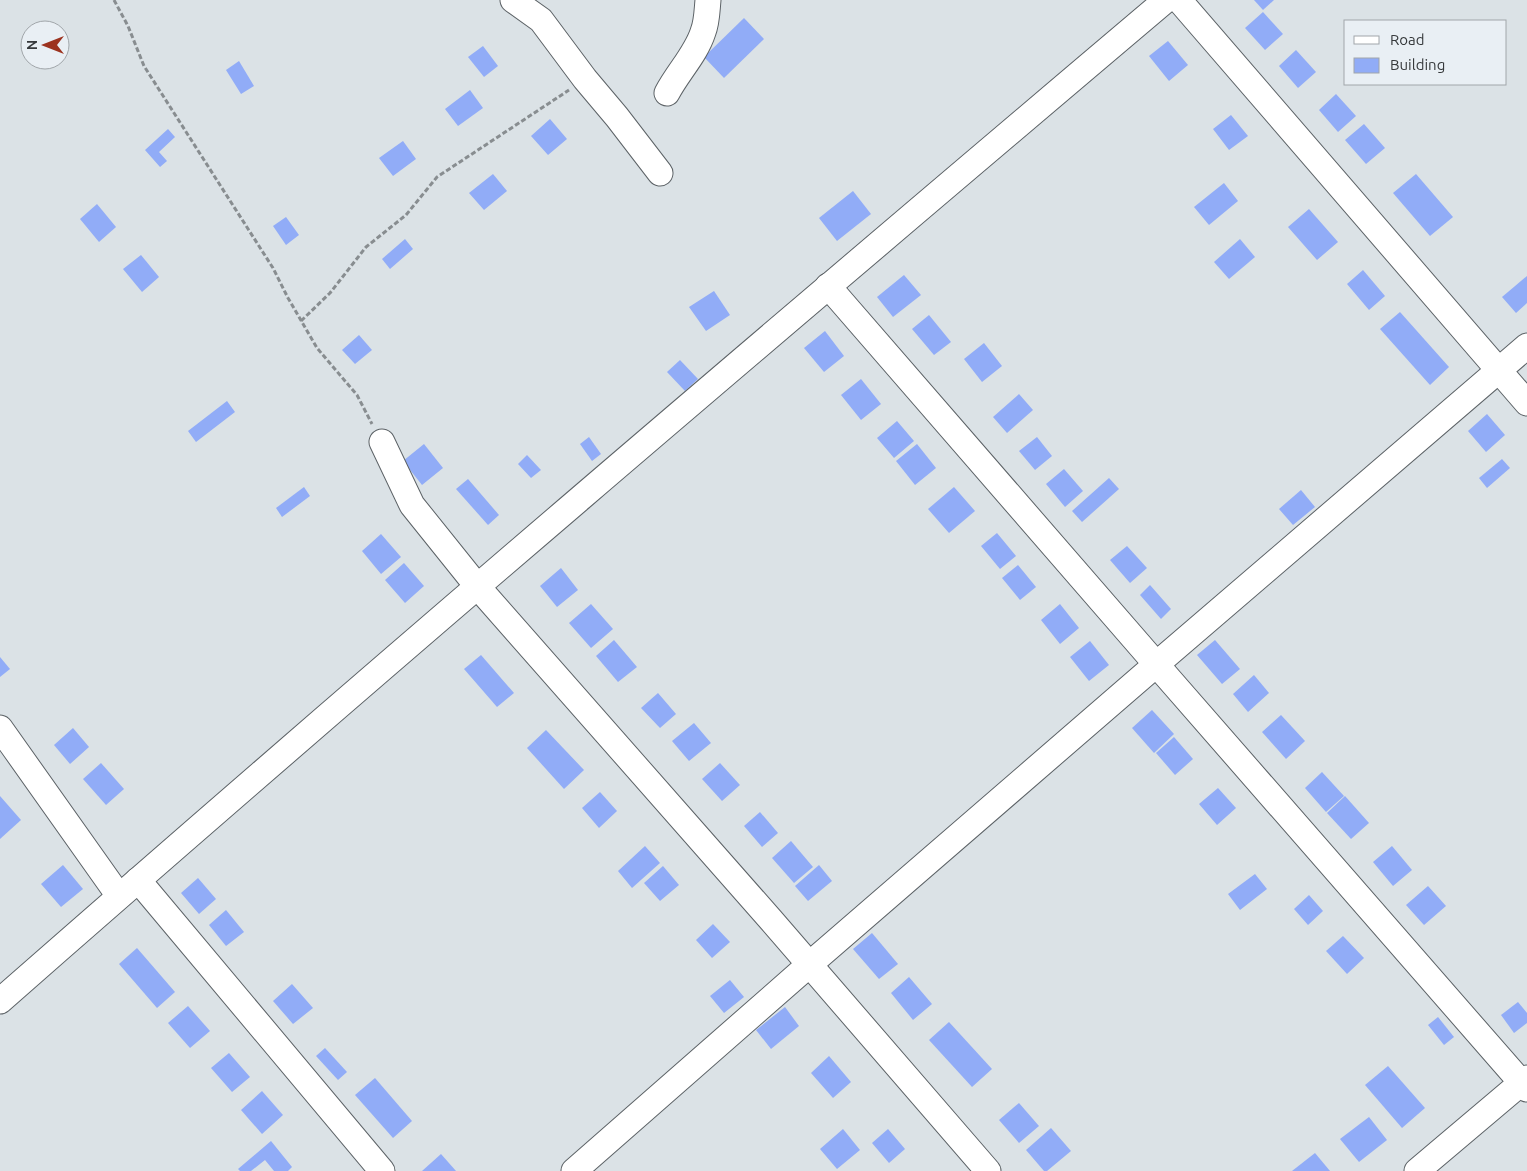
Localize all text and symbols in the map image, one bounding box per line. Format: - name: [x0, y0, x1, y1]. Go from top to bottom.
- north arrow: [20, 20, 70, 70]
- legend: [1344, 20, 1507, 85]
- text: Road: [1390, 31, 1425, 48]
- text: N: [24, 40, 40, 50]
- text: Building: [1390, 56, 1445, 73]

